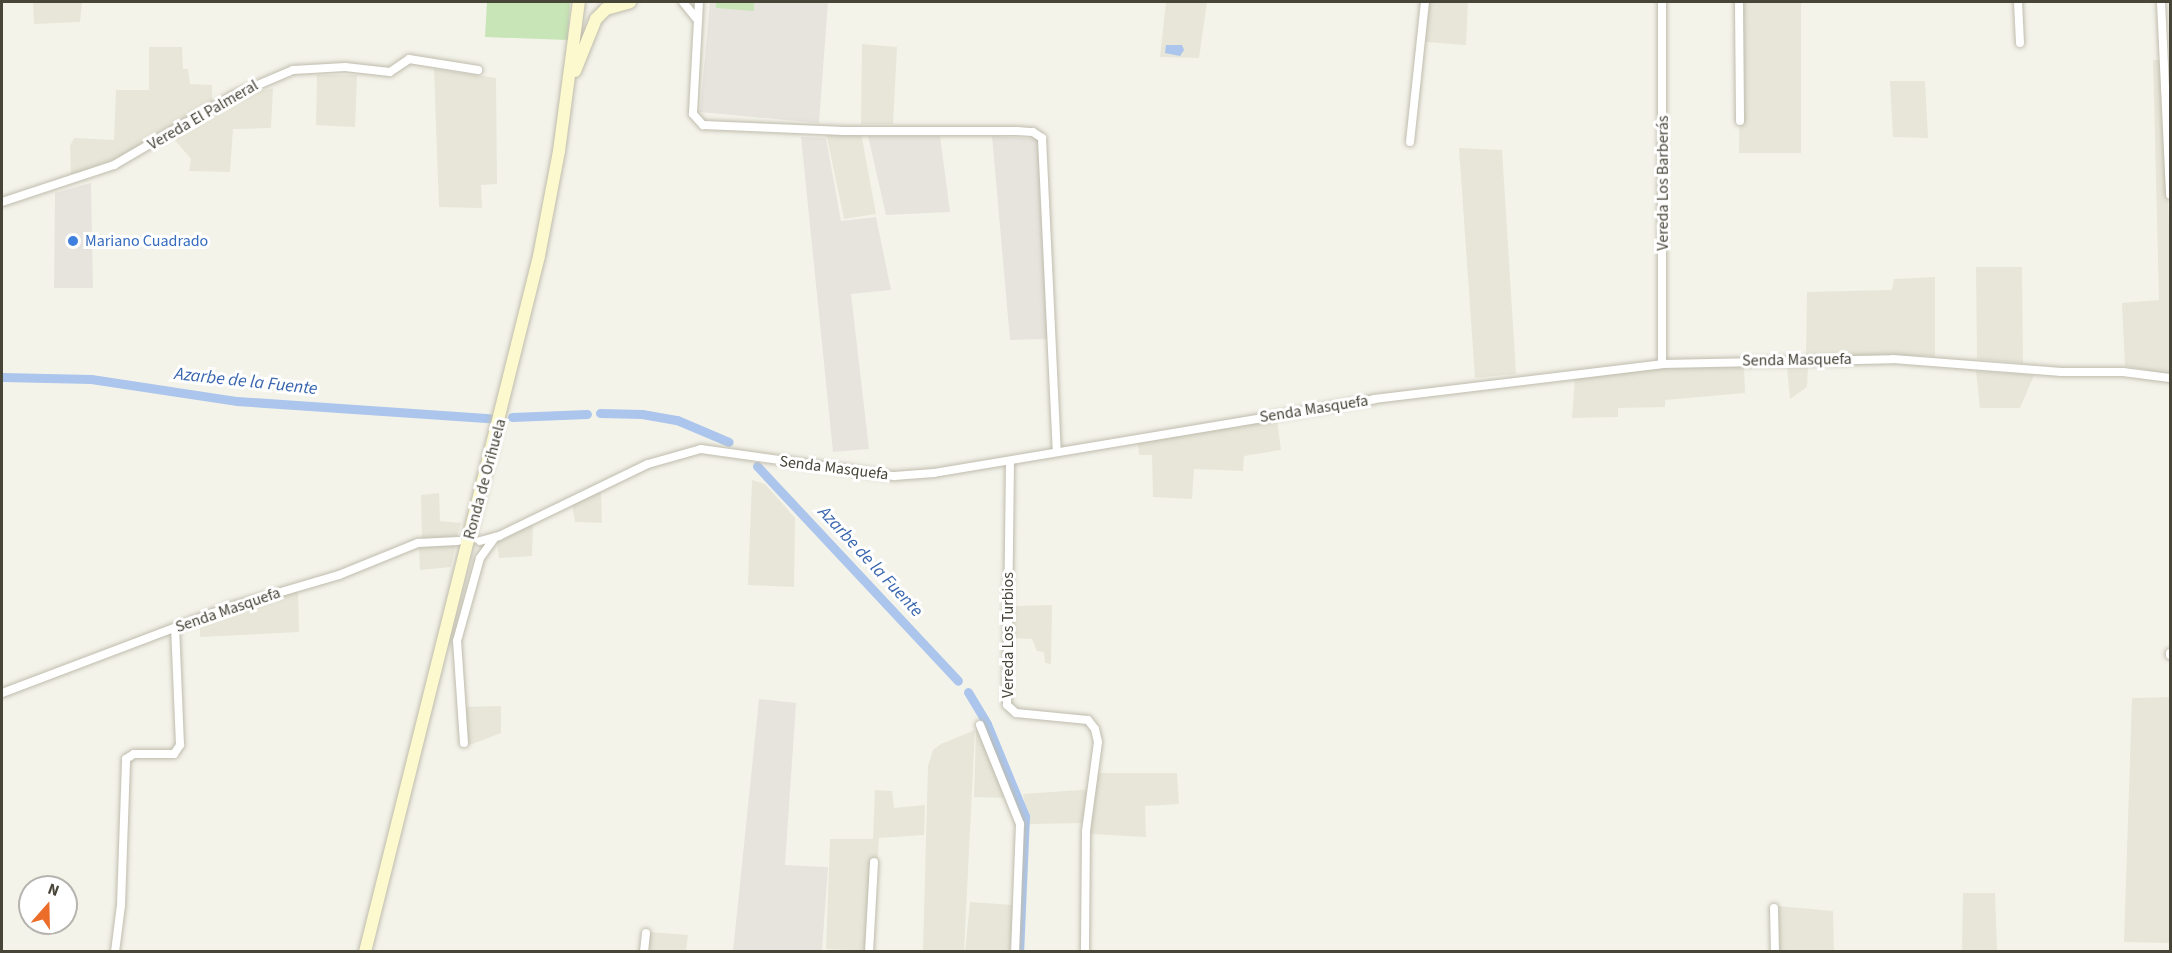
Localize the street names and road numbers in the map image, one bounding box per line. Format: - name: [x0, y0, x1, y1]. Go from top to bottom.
- street label: Vereda El Palmeral: [144, 76, 262, 154]
- street label: Vereda Los Barberás: [1653, 115, 1673, 251]
- street label: Senda Masquefa: [1742, 349, 1852, 371]
- street label: Senda Masquefa: [1258, 391, 1370, 427]
- street label: Ronda de Orihuela: [460, 417, 510, 541]
- street label: Senda Masquefa: [778, 452, 890, 484]
- street label: Vereda Los Turbios: [998, 572, 1018, 698]
- street label: Senda Masquefa: [173, 583, 283, 637]

